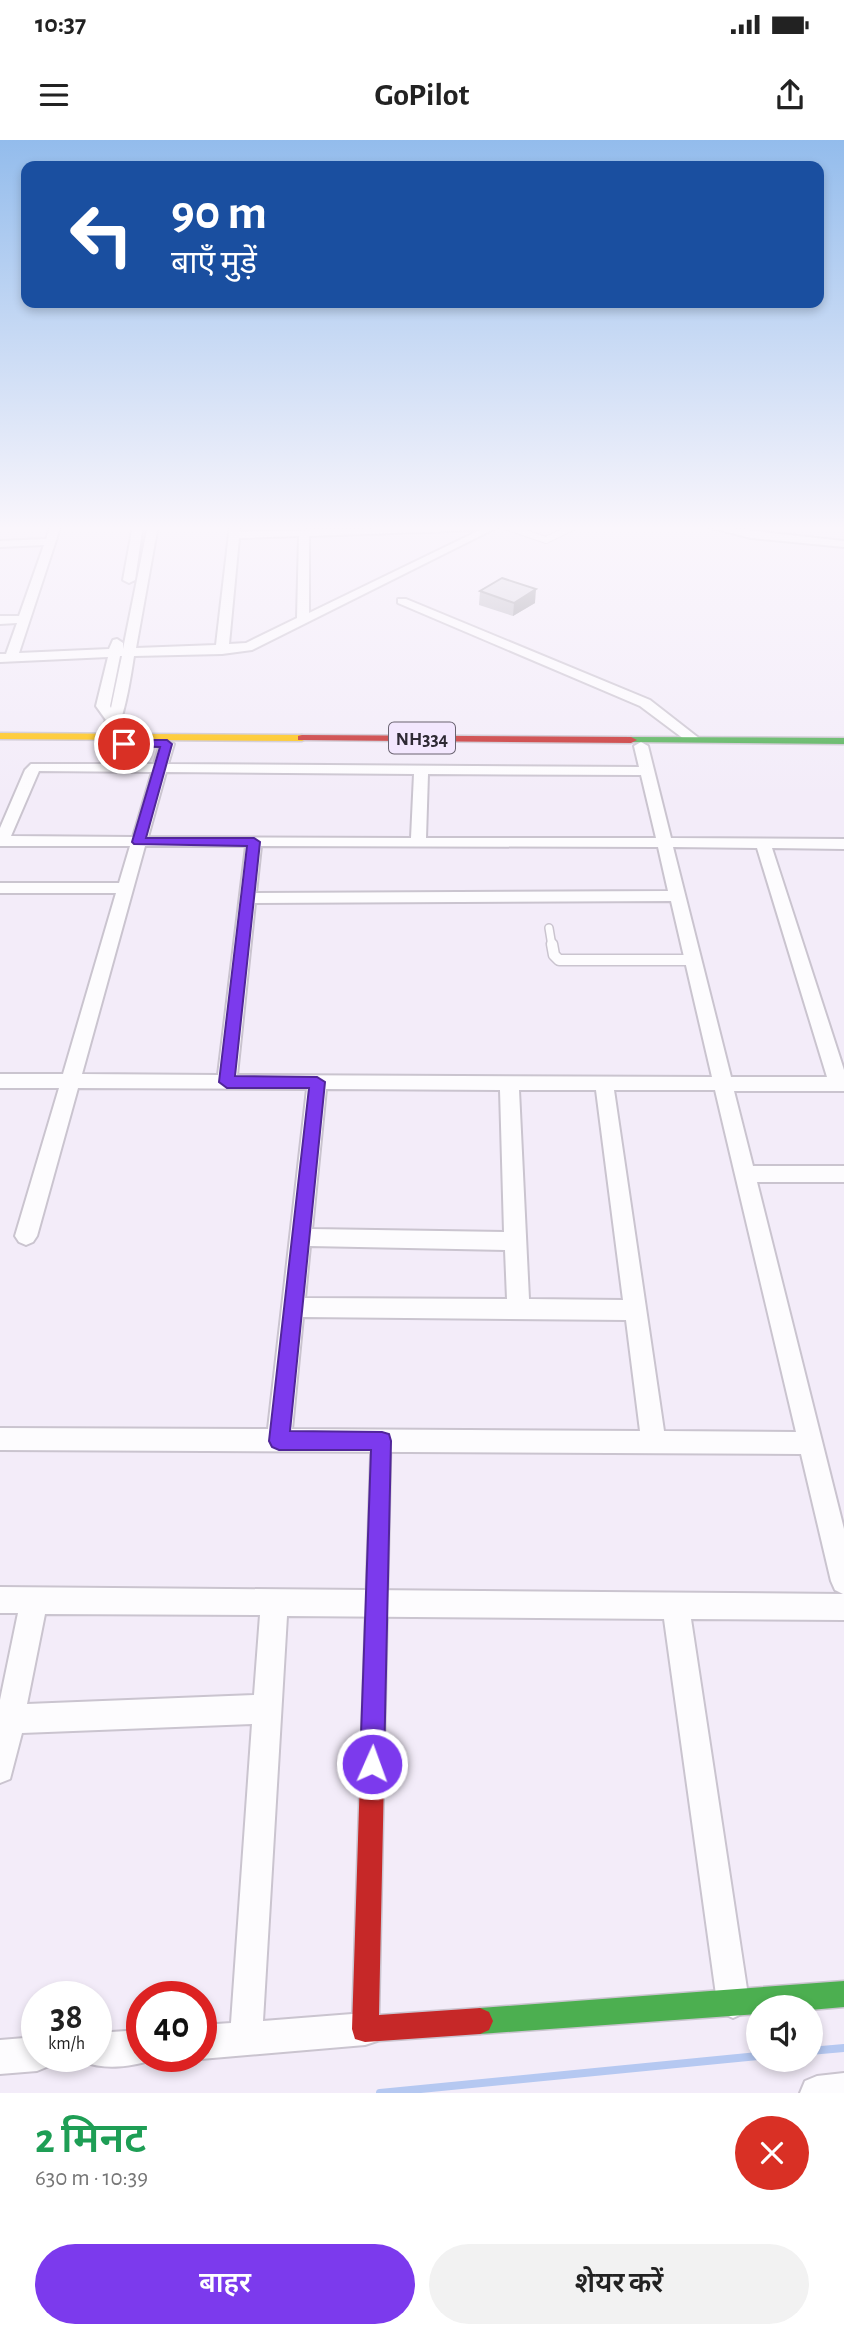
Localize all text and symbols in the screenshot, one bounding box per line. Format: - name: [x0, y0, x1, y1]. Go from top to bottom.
- text: 10:37: [35, 11, 86, 37]
- icon: menu: [35, 76, 73, 114]
- icon: share: [771, 76, 809, 114]
- text: GoPilot: [375, 79, 469, 111]
- icon: left: [56, 189, 147, 280]
- text: 90 m: [171, 189, 267, 238]
- text: बाएँ मुड़ें: [171, 247, 257, 279]
- pin: [94, 714, 154, 774]
- road number: NH334: [389, 722, 455, 754]
- icon: arrive: [105, 725, 143, 763]
- position arrow: [335, 1727, 409, 1801]
- speed limit sign: 40: [126, 1981, 217, 2072]
- map controls: [746, 1995, 823, 2072]
- button: sound: [746, 1995, 823, 2072]
- text: 38: [50, 2000, 83, 2035]
- text: km/h: [48, 2035, 85, 2053]
- button: close: [735, 2116, 809, 2190]
- text: 2 मिनट: [35, 2118, 146, 2160]
- text: 630 m · 10:39: [35, 2167, 148, 2190]
- button: बाहर: [35, 2244, 415, 2324]
- button: शेयर करें: [429, 2244, 809, 2324]

